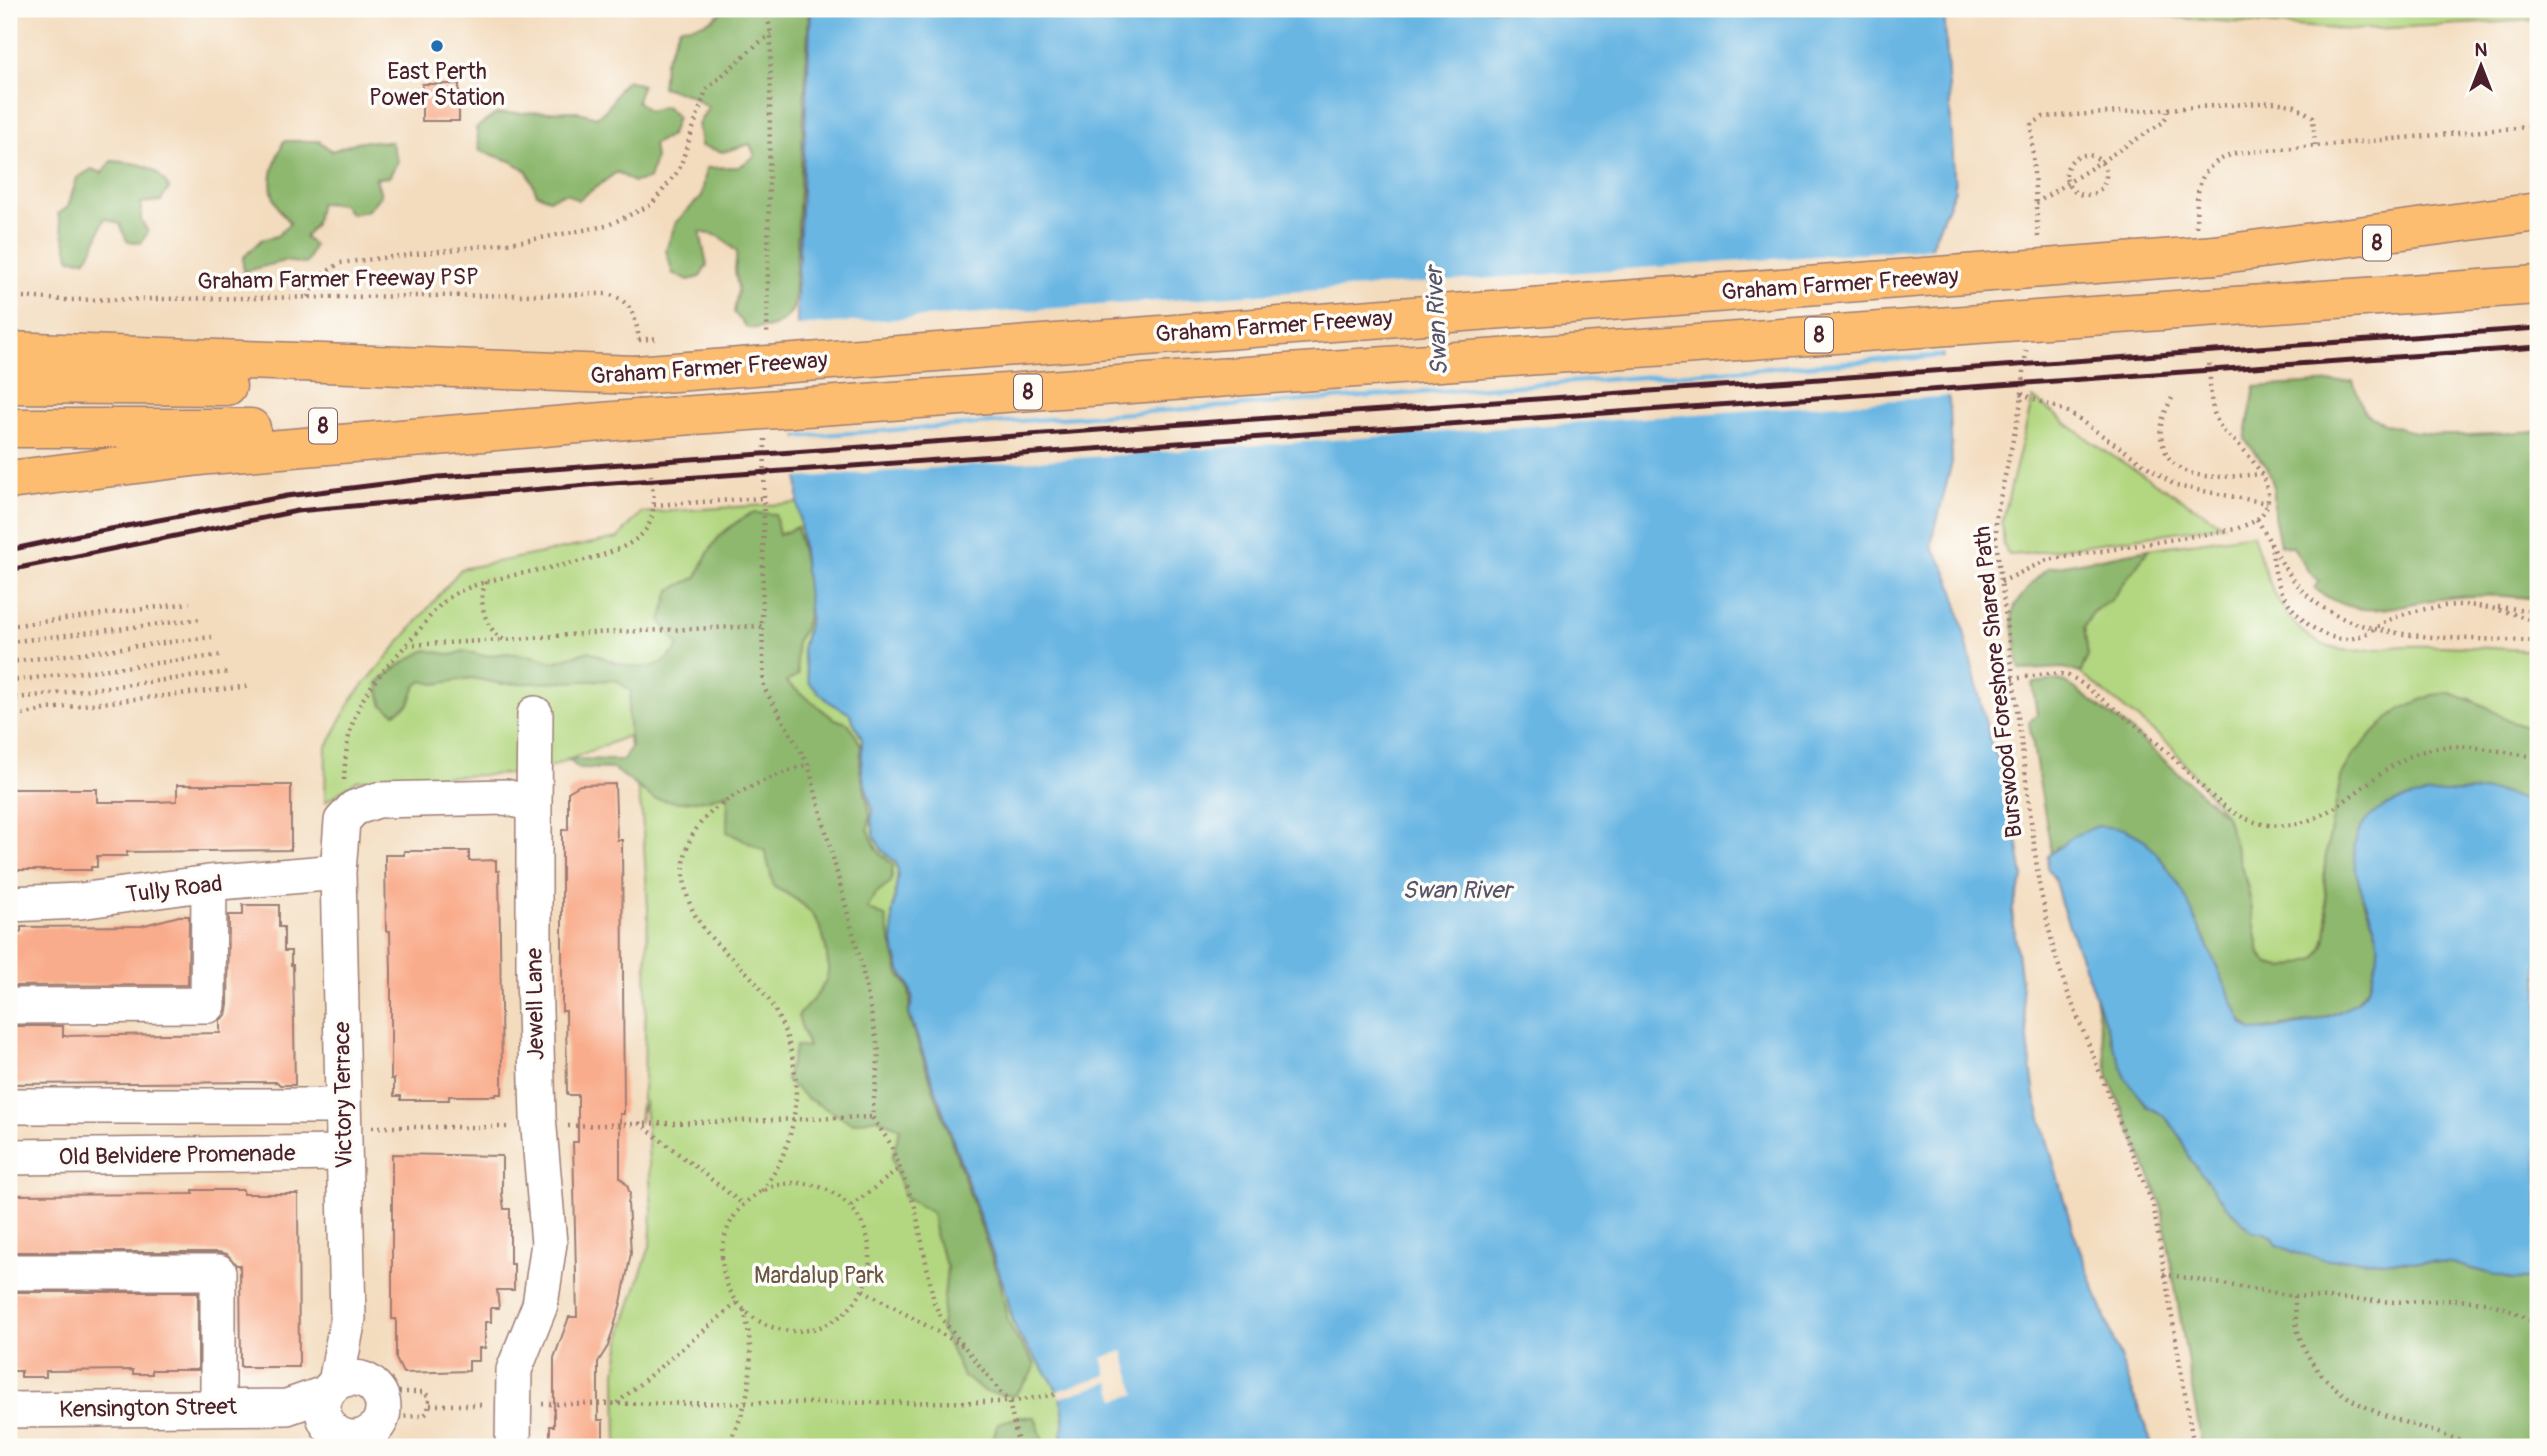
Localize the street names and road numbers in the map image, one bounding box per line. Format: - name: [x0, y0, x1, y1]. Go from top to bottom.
- road number: 8: [2363, 226, 2391, 260]
- street label: Graham Farmer Freeway: [1720, 261, 1960, 307]
- street label: Graham Farmer Freeway PSP: [197, 262, 479, 296]
- street label: Graham Farmer Freeway: [1154, 303, 1394, 349]
- road number: 8: [1805, 318, 1833, 352]
- street label: Graham Farmer Freeway: [589, 345, 829, 391]
- road number: 8: [1014, 374, 1042, 410]
- road number: 8: [309, 408, 337, 444]
- street label: Burswood Foreshore Shared Path: [1967, 525, 2029, 839]
- street label: Tully Road: [124, 869, 224, 909]
- street label: Jewell Lane: [520, 947, 550, 1060]
- street label: Victory Terrace: [327, 1021, 359, 1169]
- street label: Old Belvidere Promenade: [58, 1138, 296, 1172]
- street label: Kensington Street: [59, 1392, 238, 1424]

